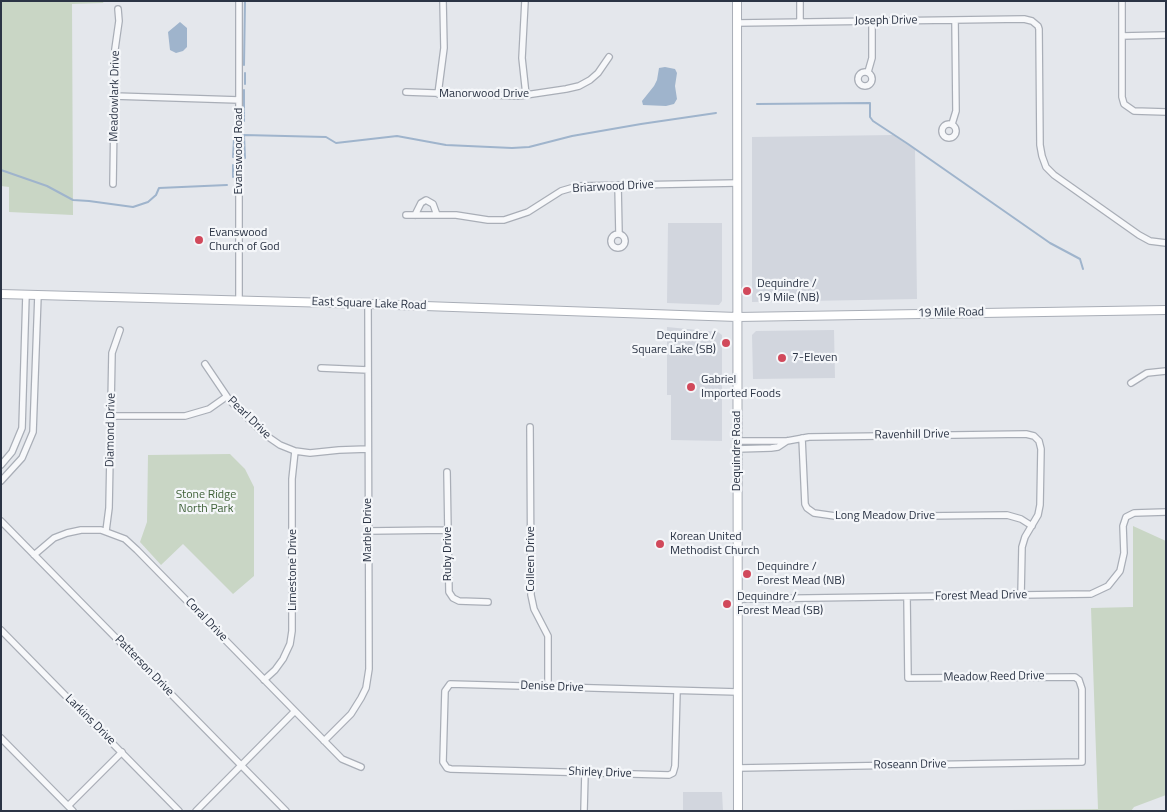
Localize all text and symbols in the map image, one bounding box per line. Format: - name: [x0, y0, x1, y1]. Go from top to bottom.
- street label: Joseph Drive: [854, 13, 918, 29]
- street label: Meadowlark Drive: [107, 50, 123, 142]
- street label: Manorwood Drive: [439, 87, 529, 101]
- street label: Evanswood Road: [232, 108, 246, 194]
- street label: Briarwood Drive: [572, 178, 654, 196]
- place label: Evanswood Church of God: [209, 226, 280, 254]
- marker: Evanswood Church of God: [193, 234, 205, 246]
- place label: Dequindre / 19 Mile (NB): [757, 277, 819, 305]
- marker: Dequindre / 19 Mile (NB): [741, 285, 753, 297]
- street label: East Square Lake Road: [311, 295, 427, 313]
- street label: 19 Mile Road: [918, 305, 984, 321]
- place label: Dequindre / Square Lake (SB): [632, 329, 716, 357]
- marker: Dequindre / Square Lake (SB): [720, 337, 732, 349]
- place label: 7-Eleven: [792, 351, 838, 365]
- marker: 7-Eleven: [776, 352, 788, 364]
- place label: Gabriel Imported Foods: [701, 373, 781, 401]
- marker: Gabriel Imported Foods: [685, 381, 697, 393]
- street label: Diamond Drive: [103, 393, 119, 467]
- street label: Pearl Drive: [224, 394, 274, 442]
- street label: Dequindre Road: [730, 411, 744, 491]
- street label: Ravenhill Drive: [874, 427, 950, 443]
- park label: Stone Ridge North Park: [176, 488, 236, 516]
- street label: Marble Drive: [361, 498, 375, 562]
- street label: Long Meadow Drive: [835, 509, 935, 523]
- street label: Colleen Drive: [524, 526, 538, 592]
- street label: Ruby Drive: [441, 527, 455, 581]
- street label: Limestone Drive: [286, 529, 300, 611]
- place label: Korean United Methodist Church: [670, 530, 759, 558]
- marker: Korean United Methodist Church: [654, 538, 666, 550]
- place label: Dequindre / Forest Mead (NB): [757, 560, 845, 588]
- marker: Dequindre / Forest Mead (NB): [741, 568, 753, 580]
- street label: Forest Mead Drive: [935, 588, 1027, 604]
- place label: Dequindre / Forest Mead (SB): [737, 590, 823, 618]
- street label: Coral Drive: [182, 595, 230, 645]
- marker: Dequindre / Forest Mead (SB): [721, 598, 733, 610]
- street label: Patterson Drive: [111, 633, 177, 699]
- street label: Meadow Reed Drive: [943, 669, 1045, 685]
- street label: Denise Drive: [520, 679, 584, 695]
- street label: Larkins Drive: [62, 692, 118, 748]
- street label: Roseann Drive: [873, 757, 947, 773]
- street label: Shirley Drive: [568, 765, 632, 781]

